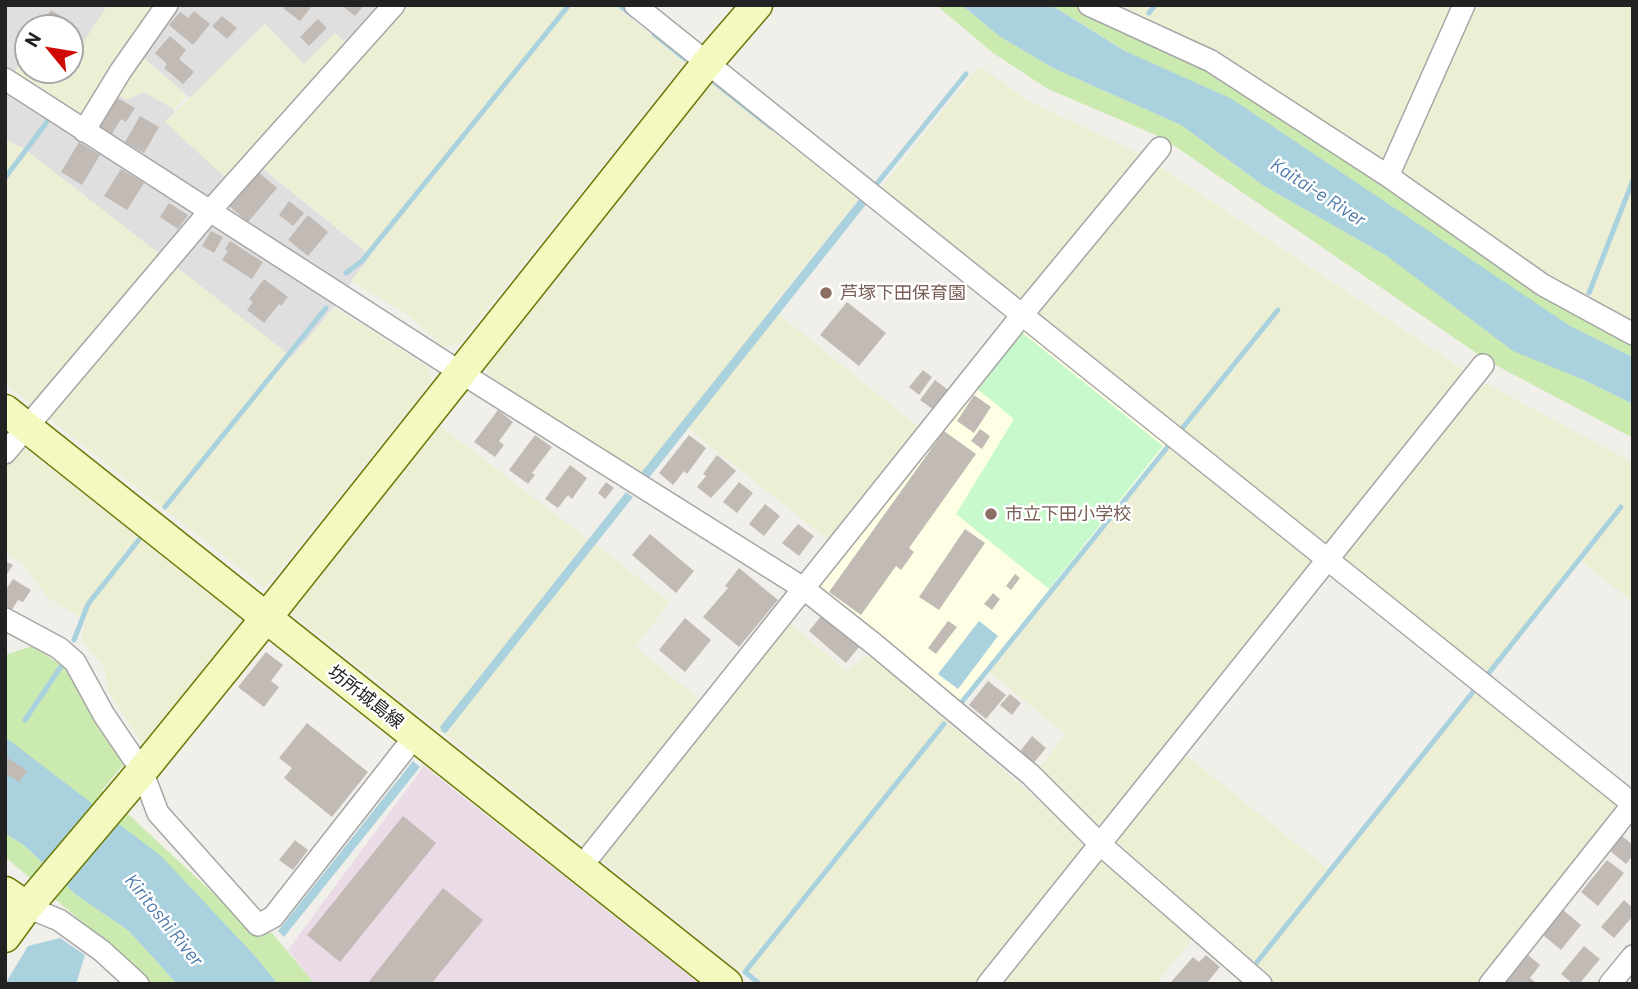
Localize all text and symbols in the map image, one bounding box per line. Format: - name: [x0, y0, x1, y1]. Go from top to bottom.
- north arrow: [14, 14, 84, 84]
- text: N: [19, 28, 45, 50]
- water label: Kaitai-e River: [1266, 153, 1370, 231]
- place label: 芦塚下田保育園: [840, 282, 966, 304]
- marker: 芦塚下田保育園: [818, 285, 834, 301]
- place label: 市立下田小学校: [1005, 503, 1131, 525]
- marker: 市立下田小学校: [983, 506, 999, 522]
- street label: 坊所城島線: [324, 661, 408, 733]
- water label: Kiritoshi River: [120, 869, 208, 971]

